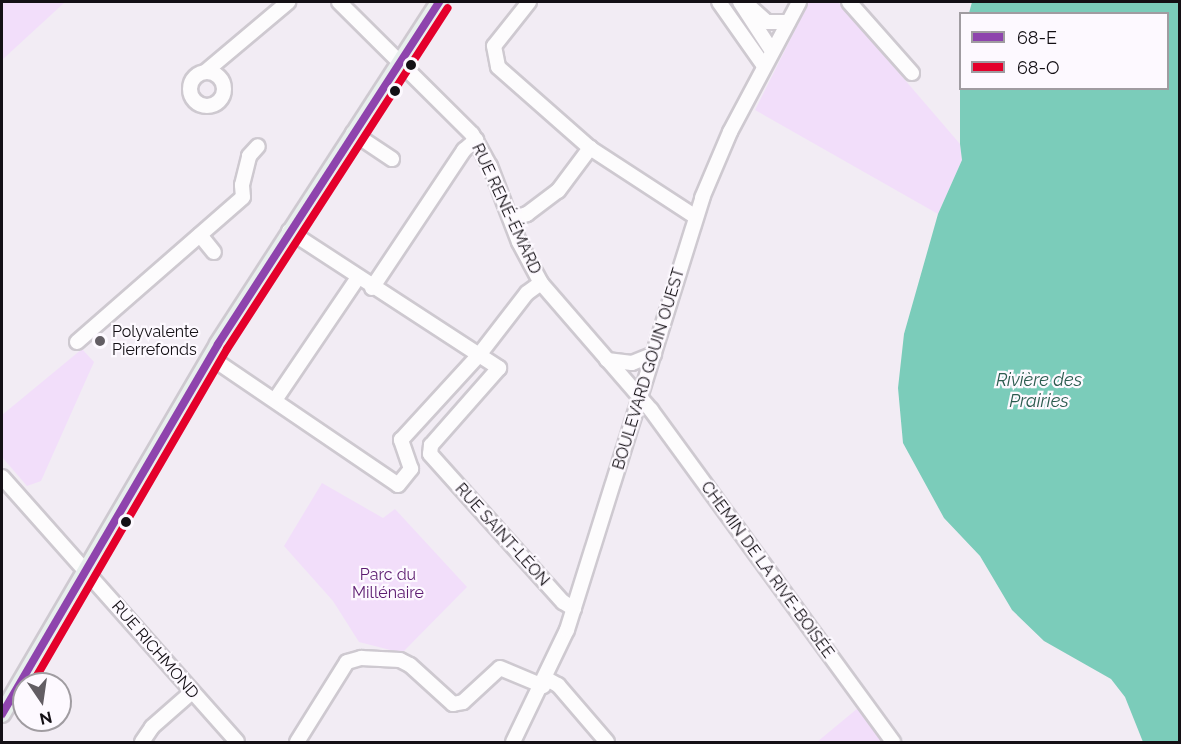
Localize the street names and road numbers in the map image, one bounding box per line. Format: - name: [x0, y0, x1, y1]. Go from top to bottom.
- street label: RUE RENÉ-ÉMARD: [467, 141, 545, 277]
- street label: BOULEVARD GOUIN OUEST: [609, 266, 689, 472]
- street label: CHEMIN DE LA RIVE-BOISÉE: [696, 478, 838, 662]
- street label: RUE SAINT-LÉON: [451, 480, 553, 590]
- street label: RUE RICHMOND: [107, 597, 203, 703]

